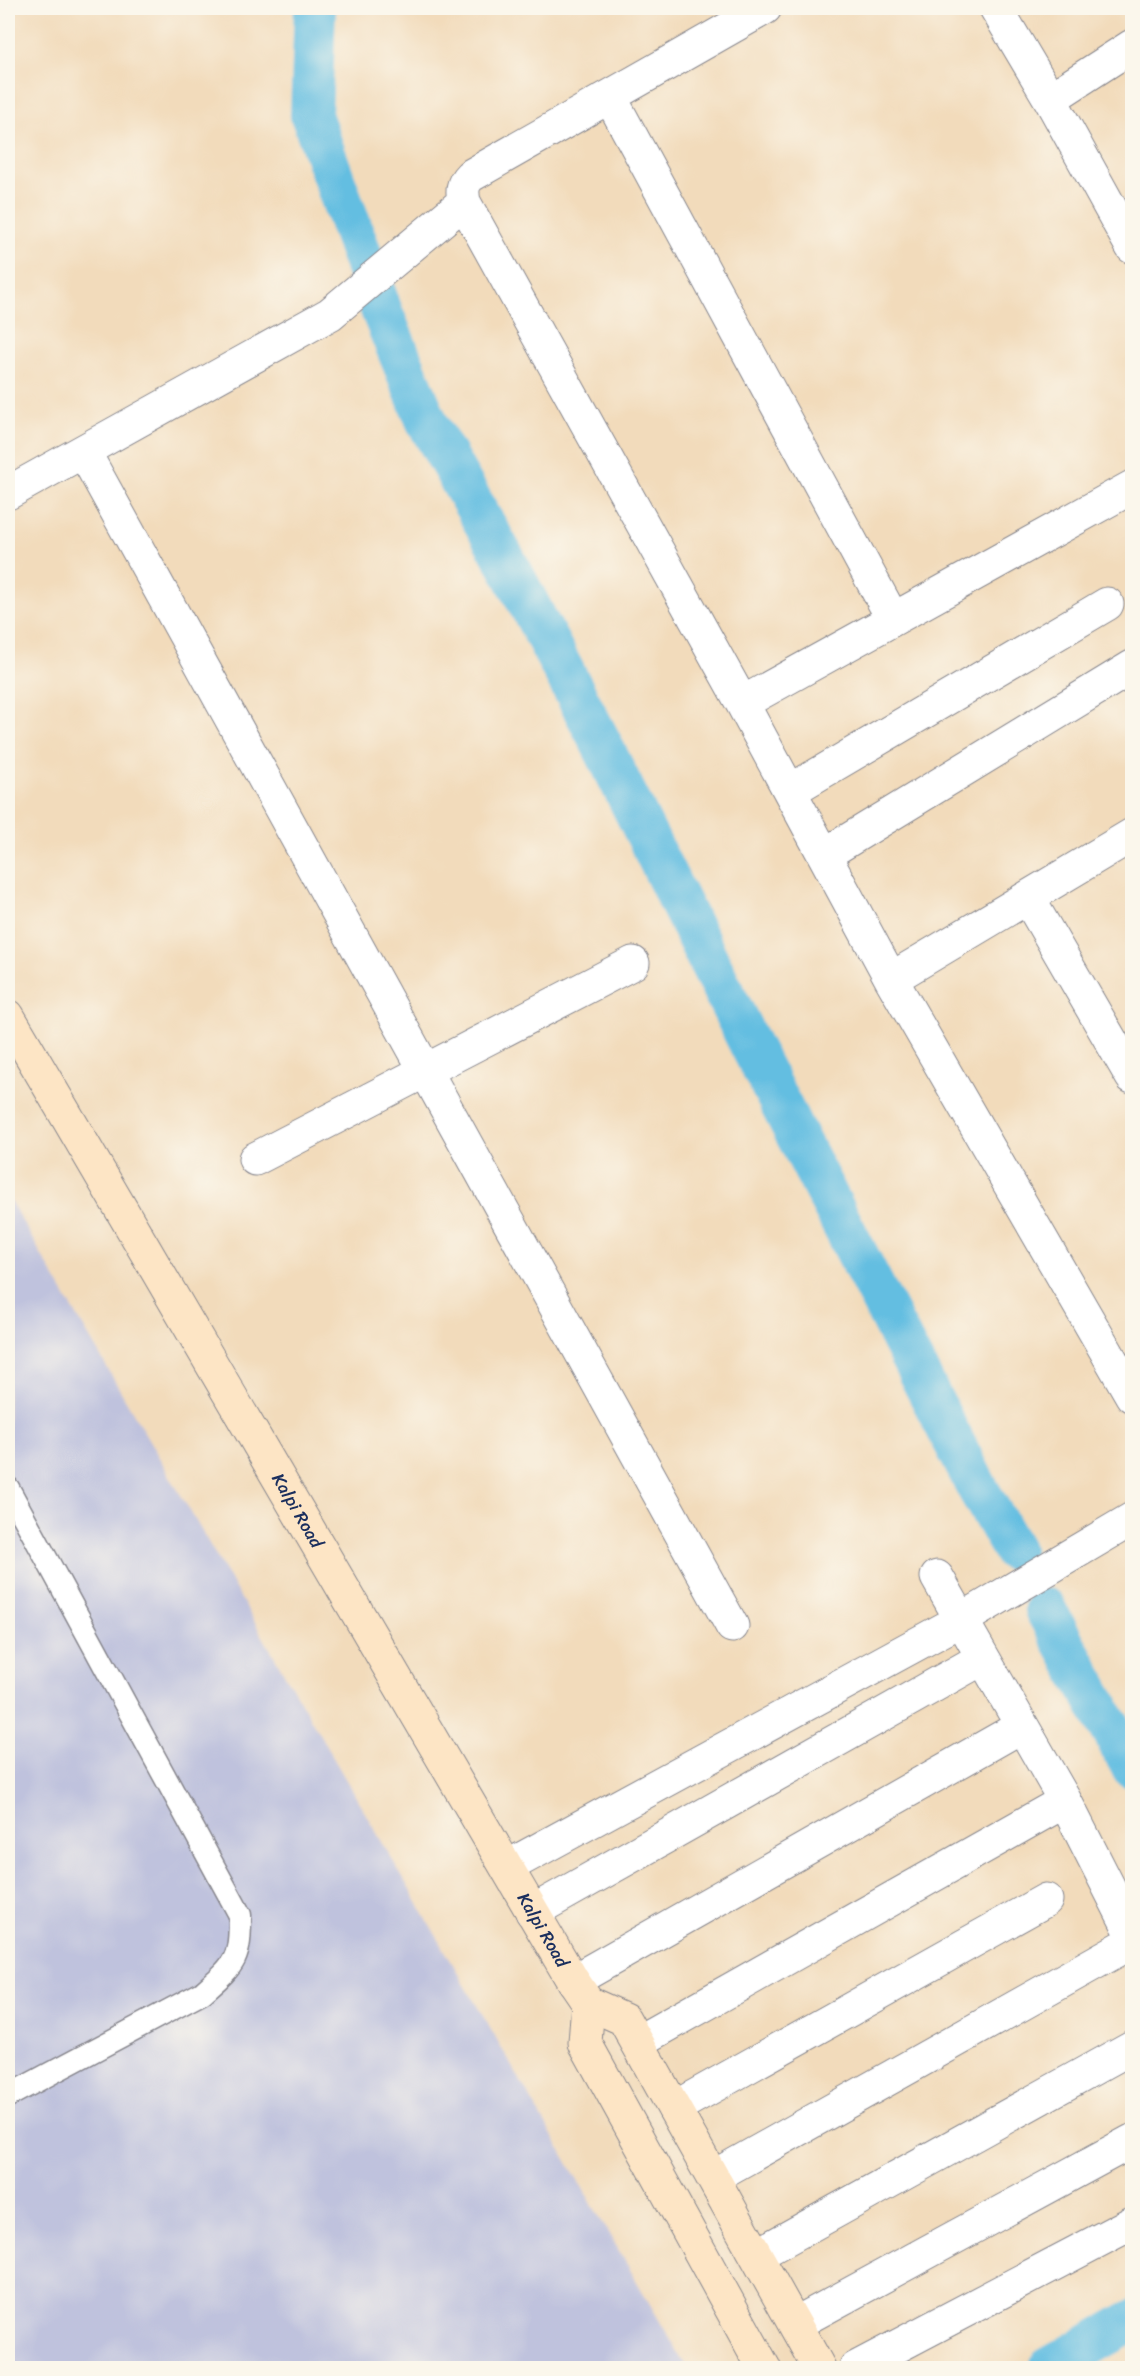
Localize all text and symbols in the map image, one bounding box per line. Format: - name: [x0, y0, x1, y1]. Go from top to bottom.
- street label: Kalpi Road: [263, 1467, 333, 1556]
- street label: Kalpi Road: [508, 1886, 579, 1975]

